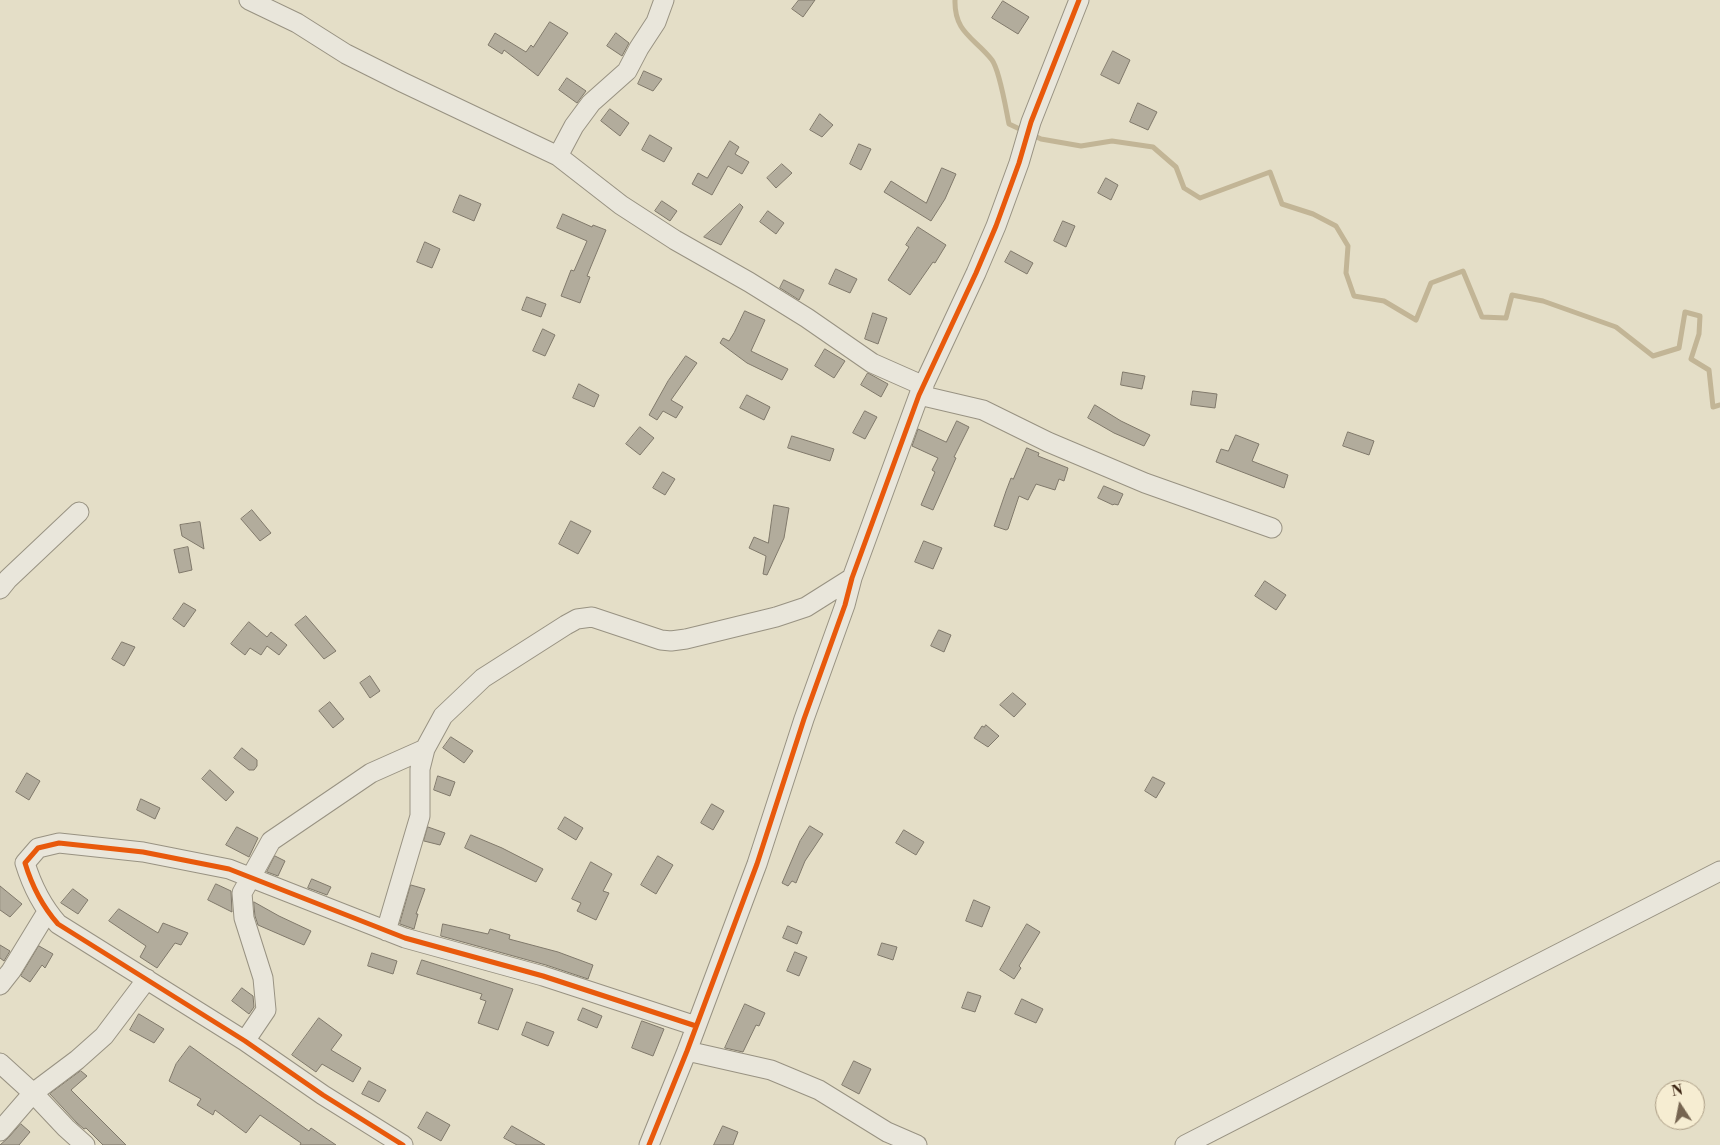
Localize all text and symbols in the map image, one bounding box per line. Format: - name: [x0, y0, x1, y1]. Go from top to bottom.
- north arrow: [1655, 1080, 1705, 1130]
- text: N: [1670, 1081, 1684, 1101]

